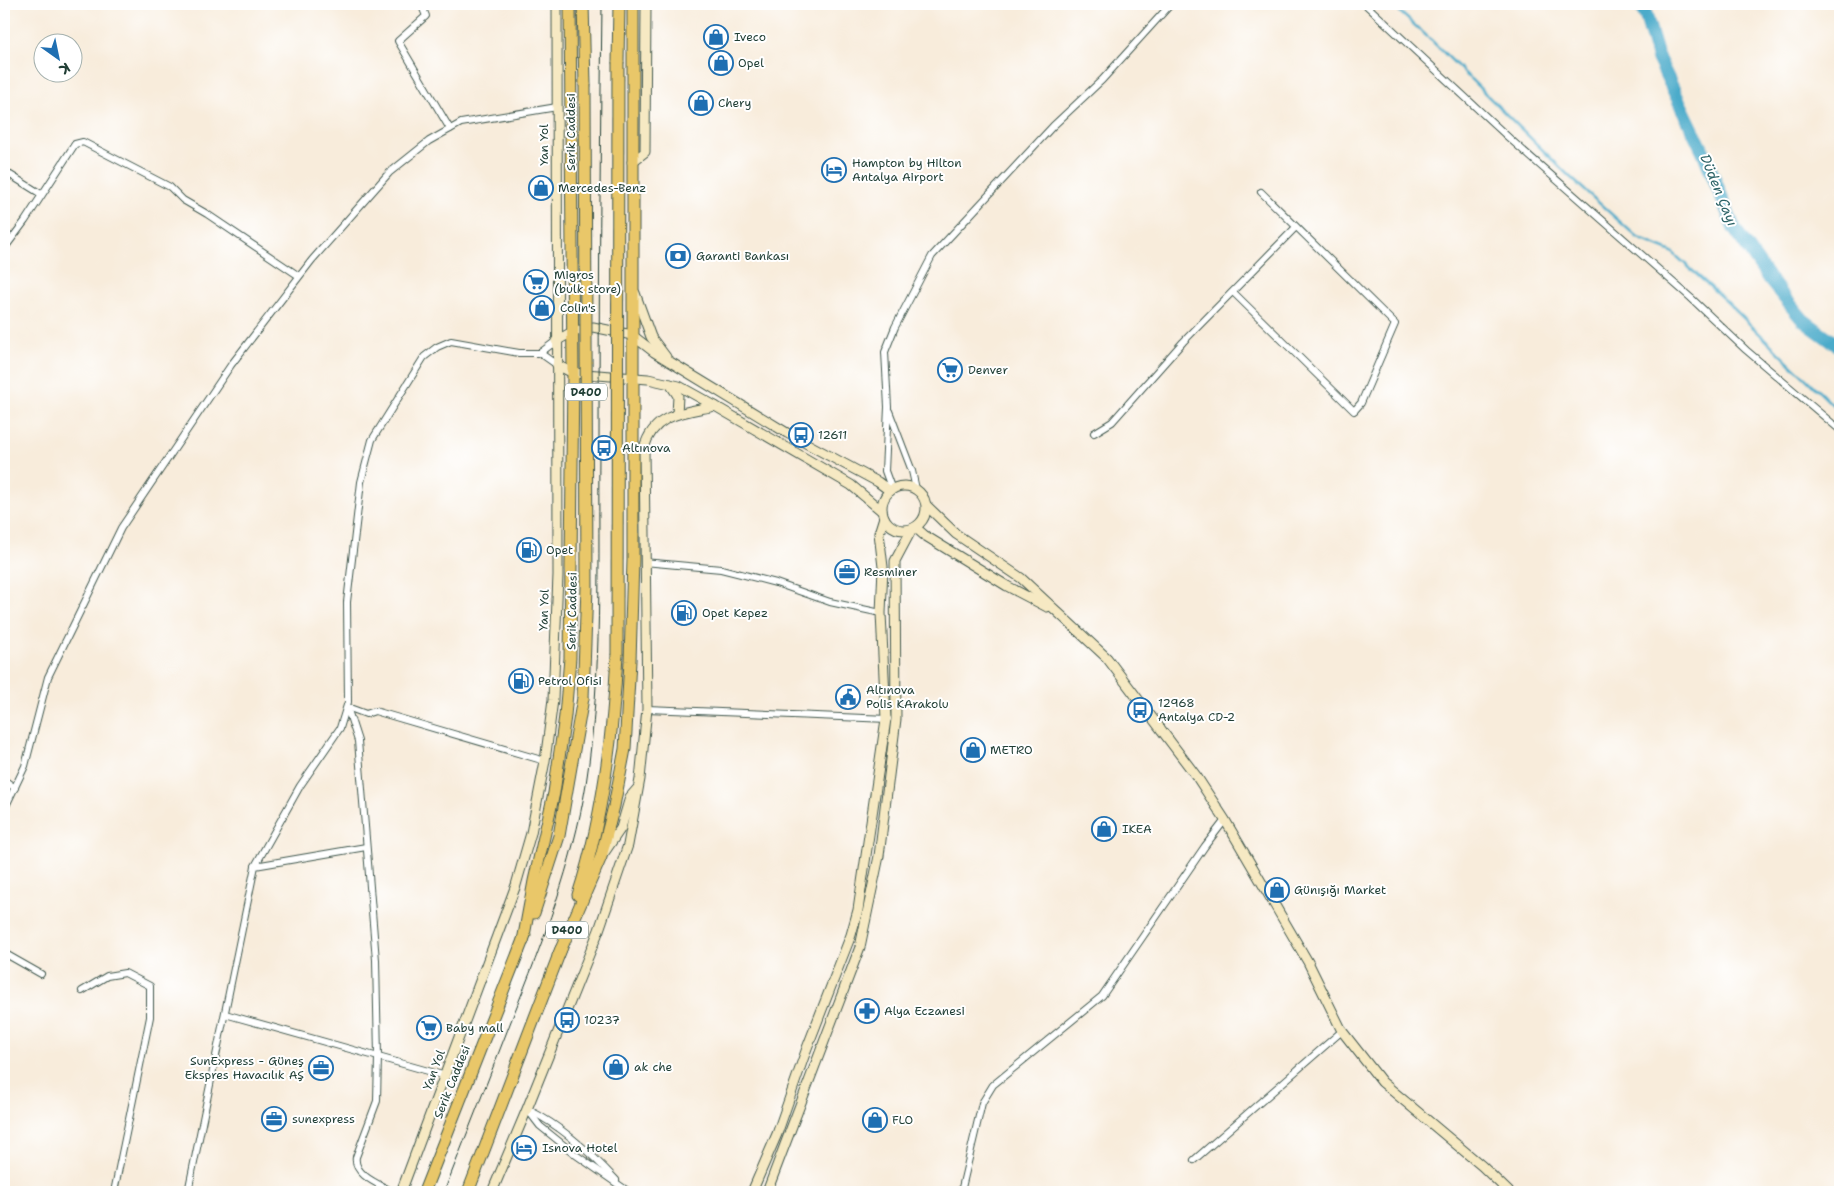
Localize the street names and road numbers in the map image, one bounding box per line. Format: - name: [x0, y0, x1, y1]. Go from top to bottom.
- street label: Serik Caddesi: [563, 93, 579, 171]
- street label: Yan Yol: [536, 124, 552, 166]
- road number: D400: [565, 384, 607, 401]
- street label: Serik Caddesi: [563, 572, 581, 650]
- street label: Yan Yol: [535, 588, 553, 631]
- road number: D400: [546, 922, 588, 938]
- street label: Serik Caddesi: [430, 1043, 474, 1121]
- street label: Yan Yol: [419, 1047, 449, 1092]

